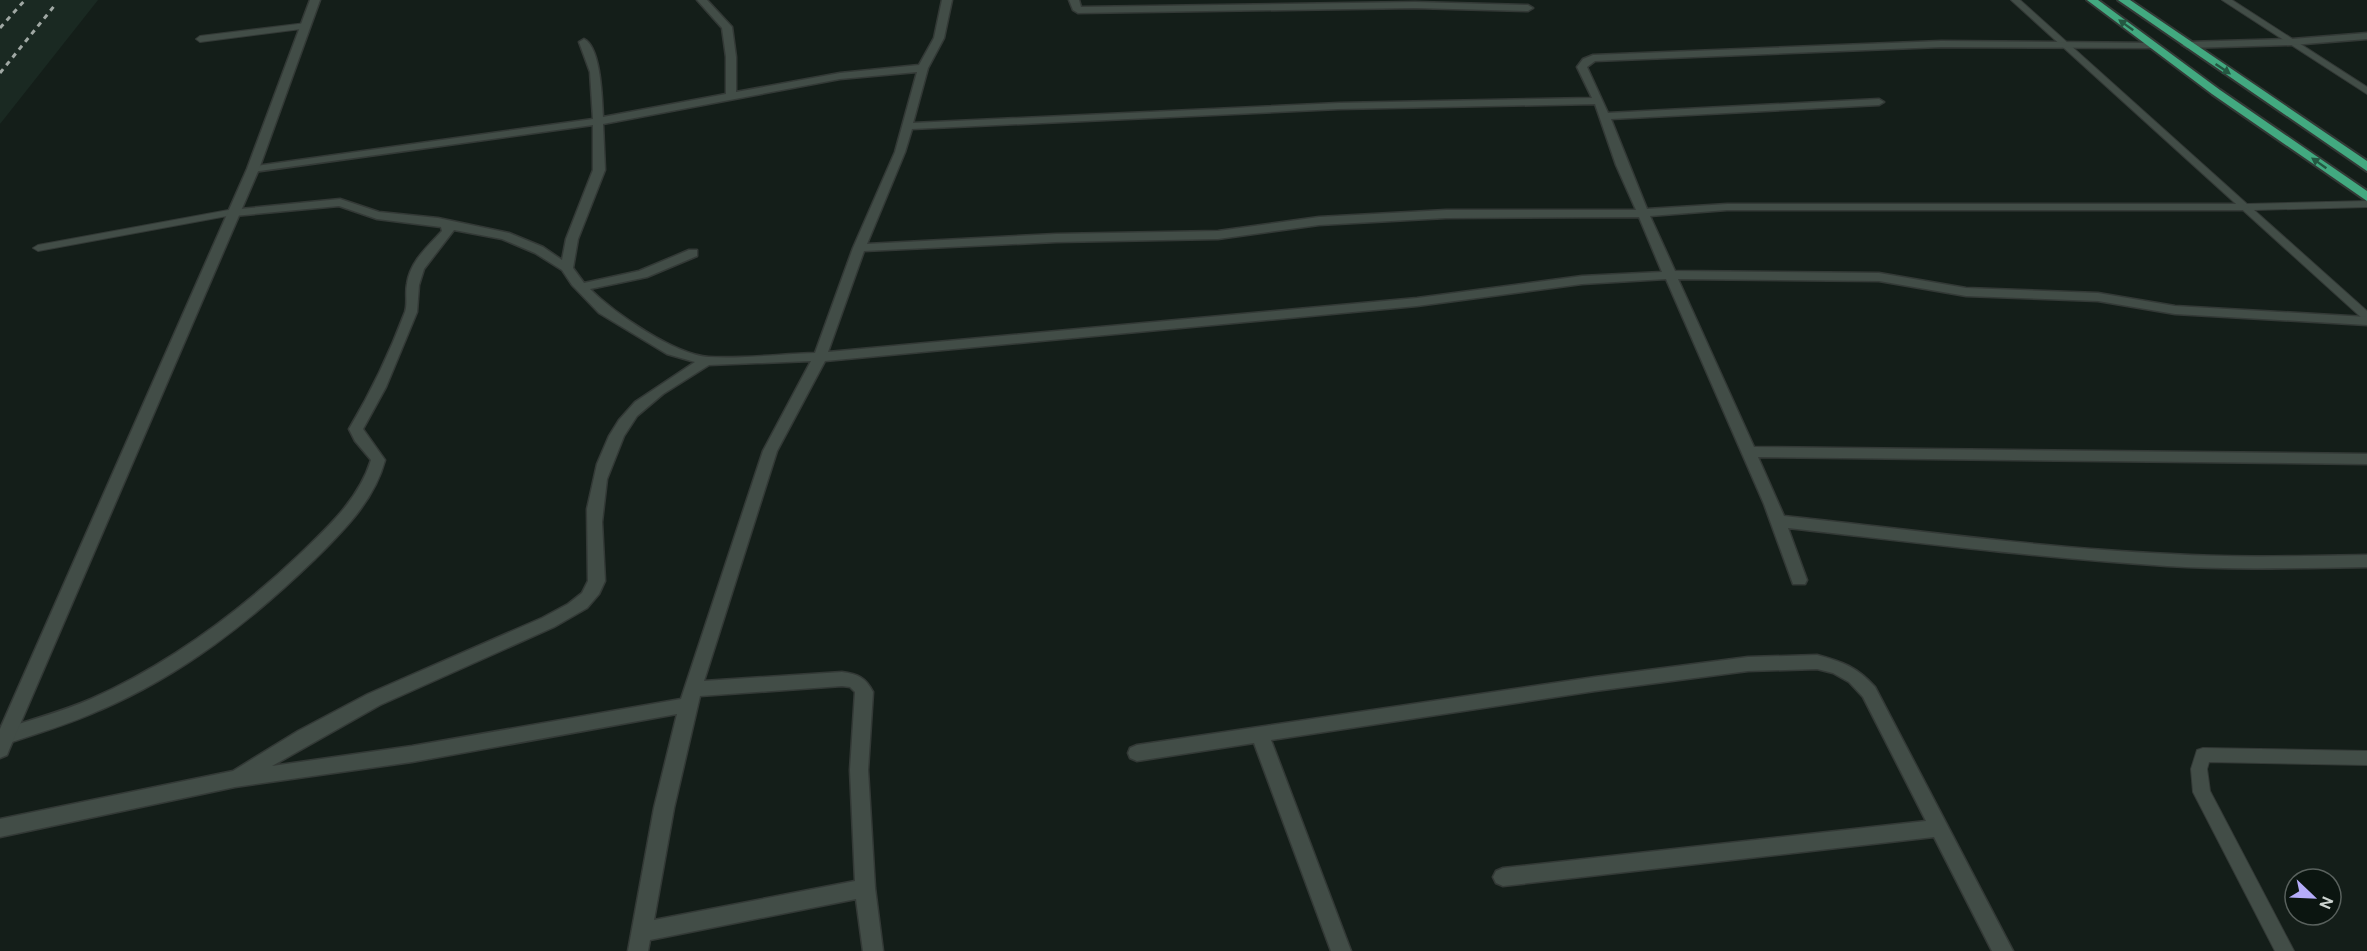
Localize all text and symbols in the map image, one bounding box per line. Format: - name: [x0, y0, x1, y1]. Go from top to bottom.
- one-way arrow: [2119, 20, 2134, 32]
- one-way arrow: [2215, 63, 2231, 74]
- one-way arrow: [2311, 158, 2327, 169]
- north arrow: [2283, 867, 2343, 927]
- text: N: [2314, 893, 2338, 912]

